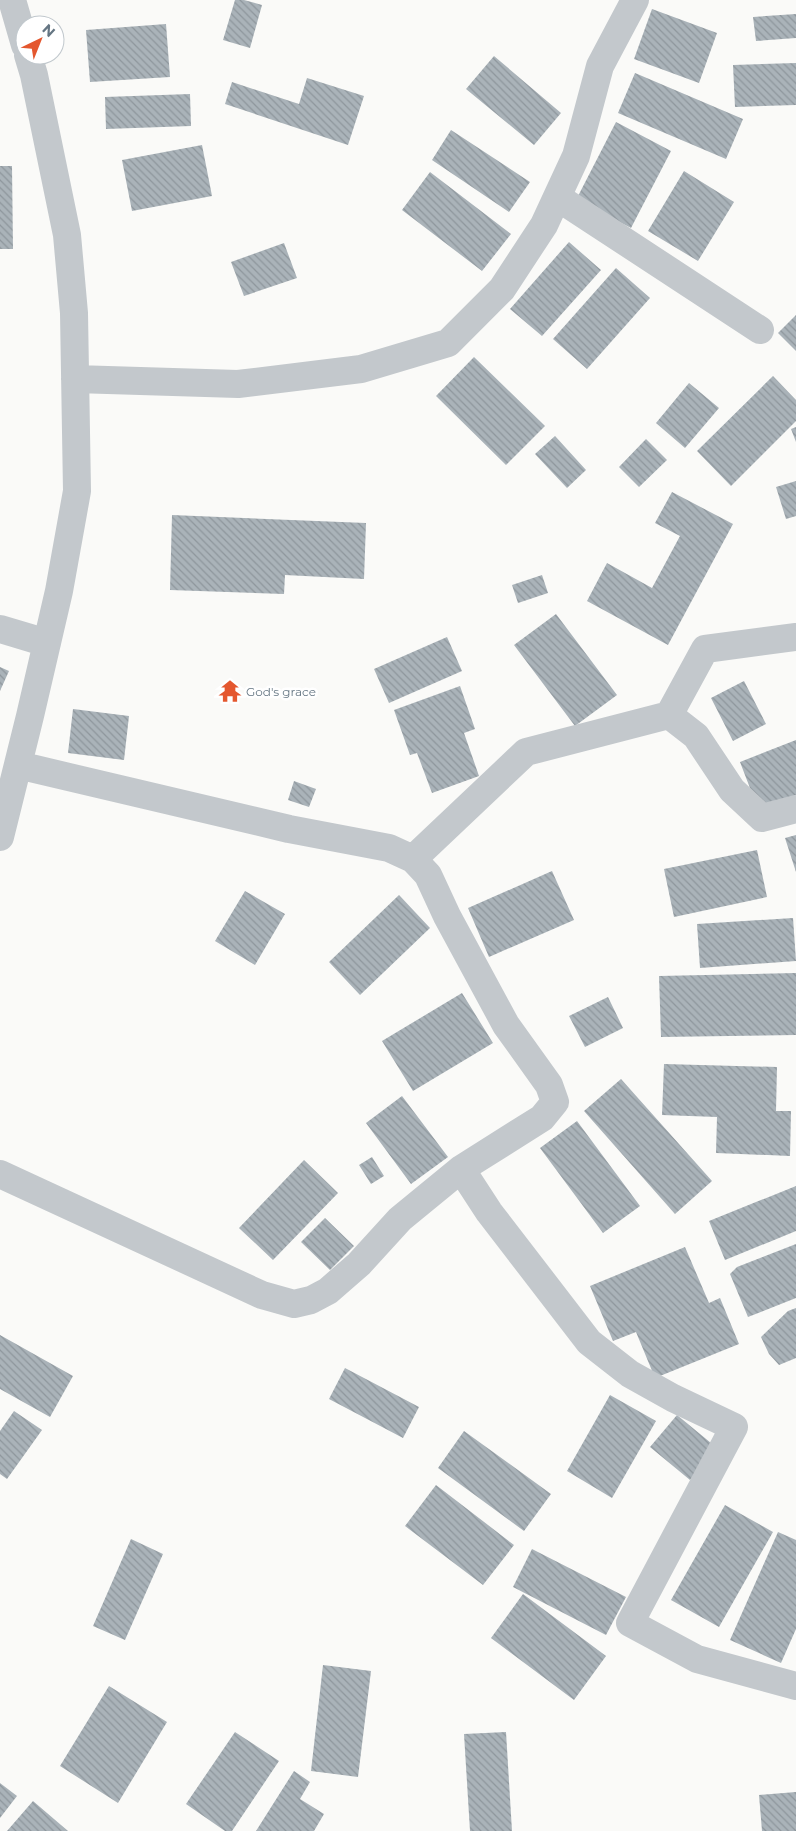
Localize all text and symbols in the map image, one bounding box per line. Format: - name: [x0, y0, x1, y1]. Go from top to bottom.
- north arrow: [15, 15, 65, 65]
- text: N: [39, 20, 59, 41]
- temple icon: God's grace: [217, 678, 243, 704]
- place label: God's grace: [246, 684, 316, 699]

